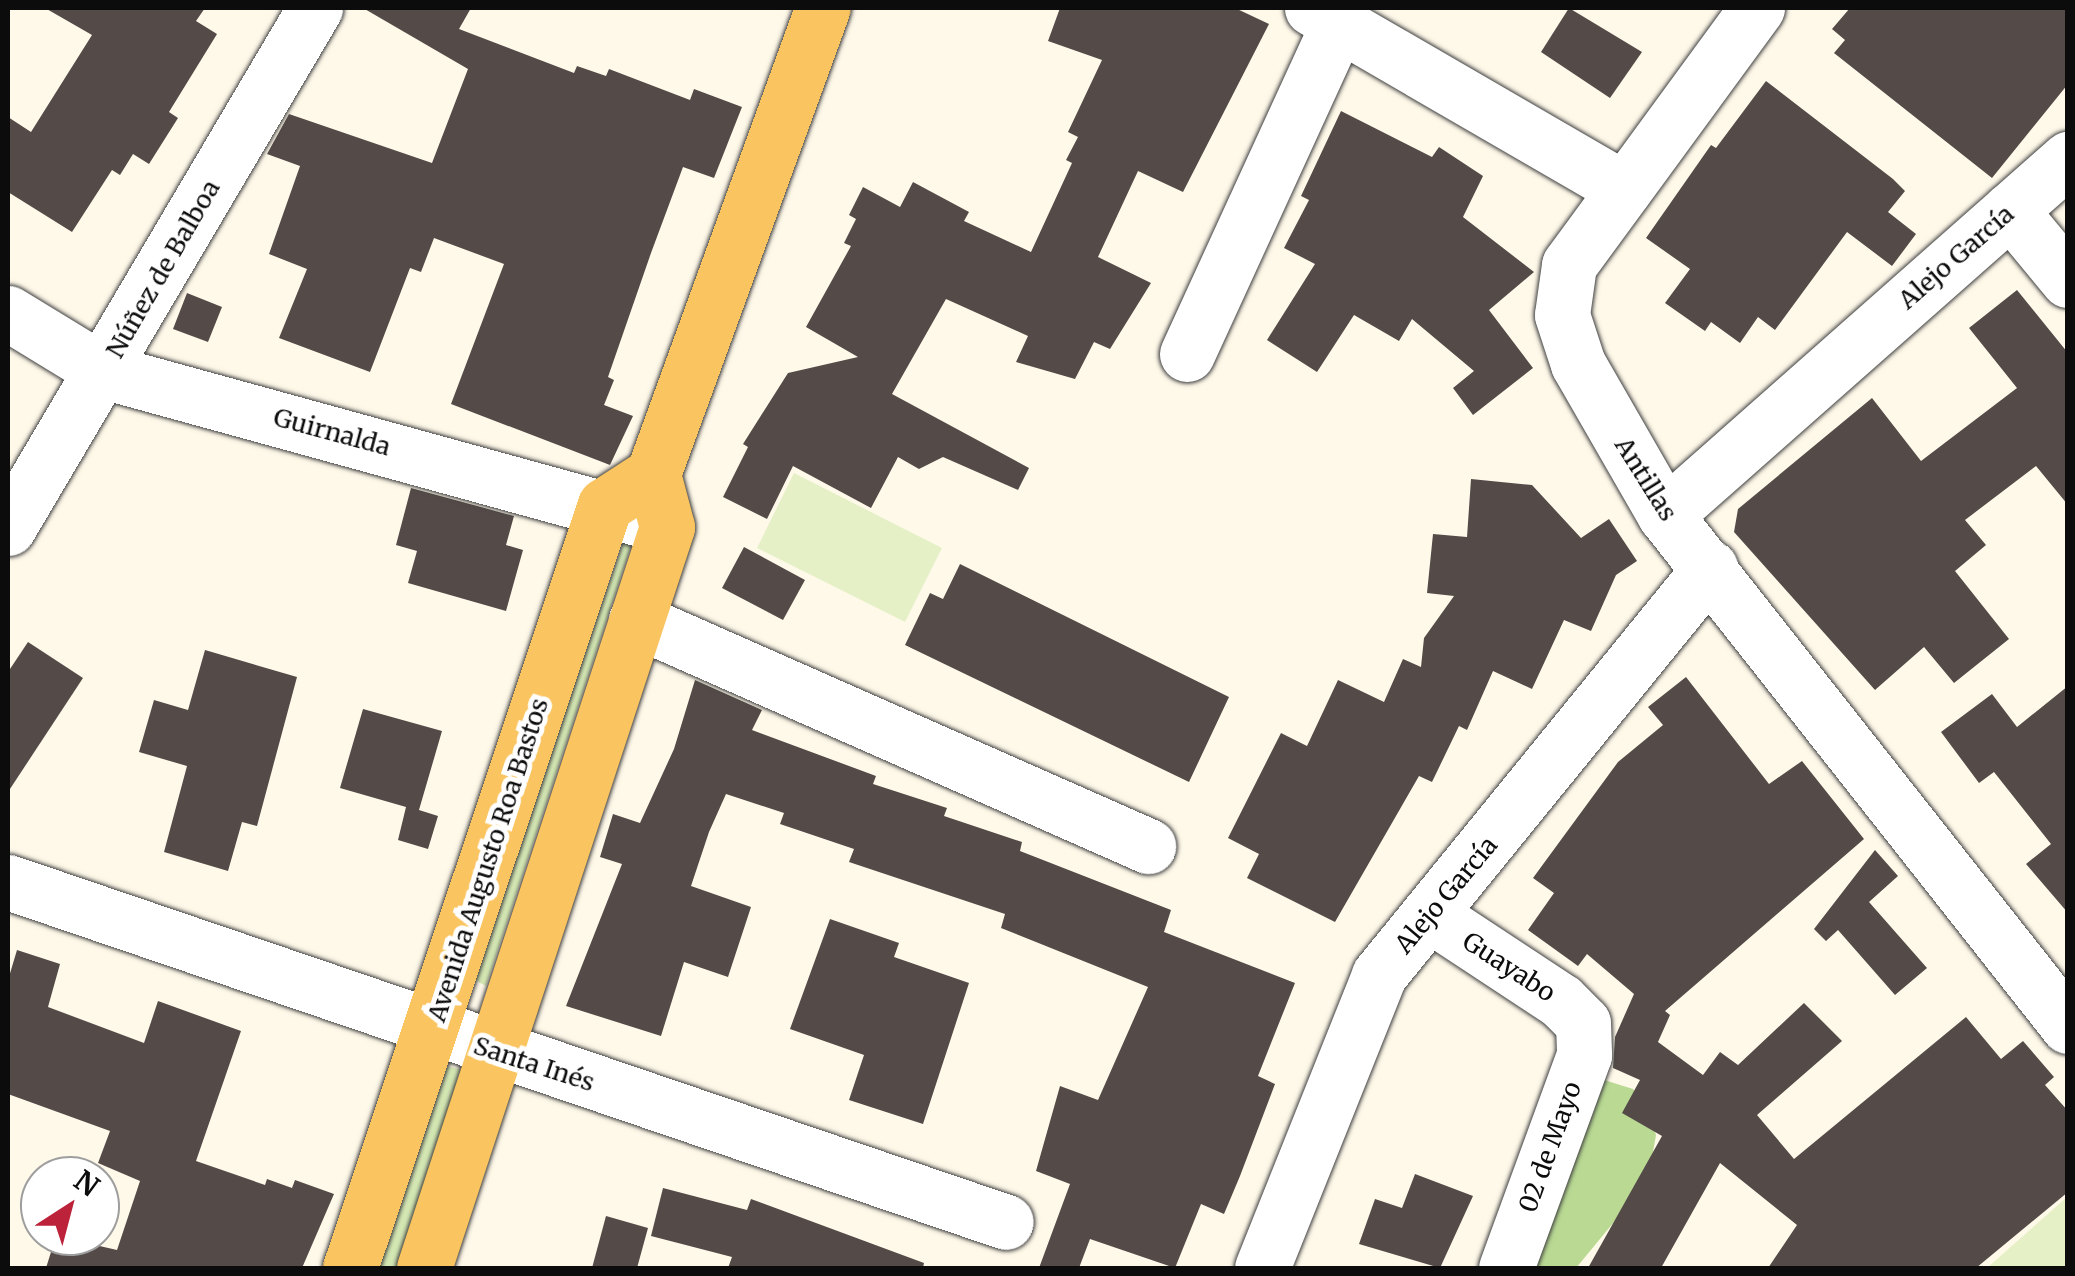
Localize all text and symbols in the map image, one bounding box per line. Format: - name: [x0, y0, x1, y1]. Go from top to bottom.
- street label: Núñez de Balboa: [100, 175, 226, 363]
- street label: Alejo García: [1892, 199, 2020, 315]
- street label: Guirnalda: [270, 402, 394, 462]
- street label: Antillas: [1609, 432, 1683, 526]
- street label: Avenida Augusto Roa Bastos: [421, 695, 555, 1025]
- street label: Alejo García: [1389, 831, 1503, 959]
- street label: Guayabo: [1457, 926, 1561, 1008]
- street label: Santa Inés: [470, 1030, 598, 1098]
- street label: 02 de Mayo: [1512, 1077, 1588, 1217]
- north arrow: [20, 1156, 120, 1256]
- text: N: [67, 1162, 106, 1204]

